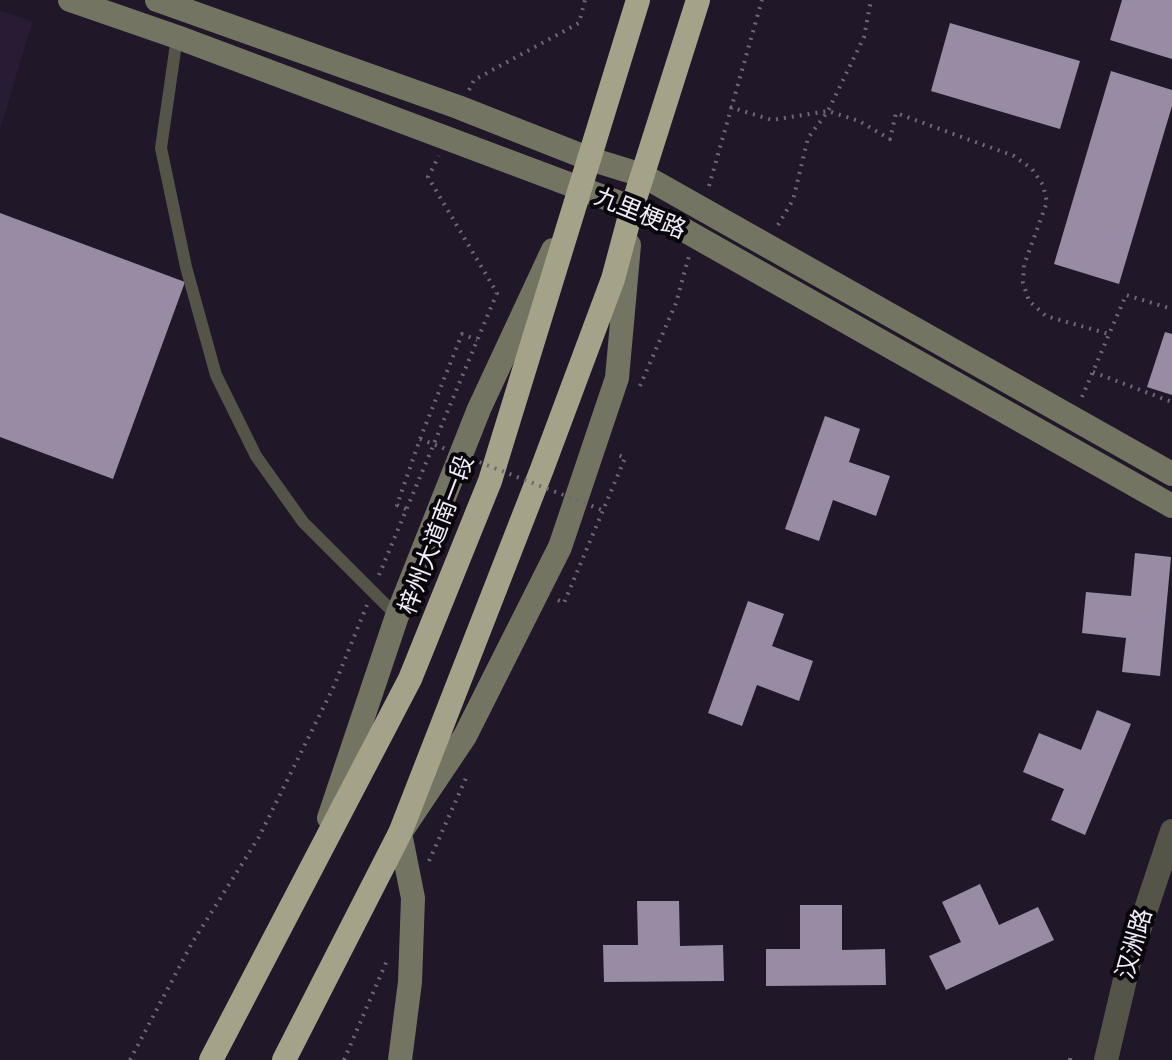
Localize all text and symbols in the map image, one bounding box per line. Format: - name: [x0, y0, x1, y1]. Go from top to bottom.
- street label: 九里梗路: [590, 183, 690, 245]
- street label: 梓州大道南一段: [393, 451, 481, 619]
- street label: 汉洲路: [1111, 905, 1159, 983]

